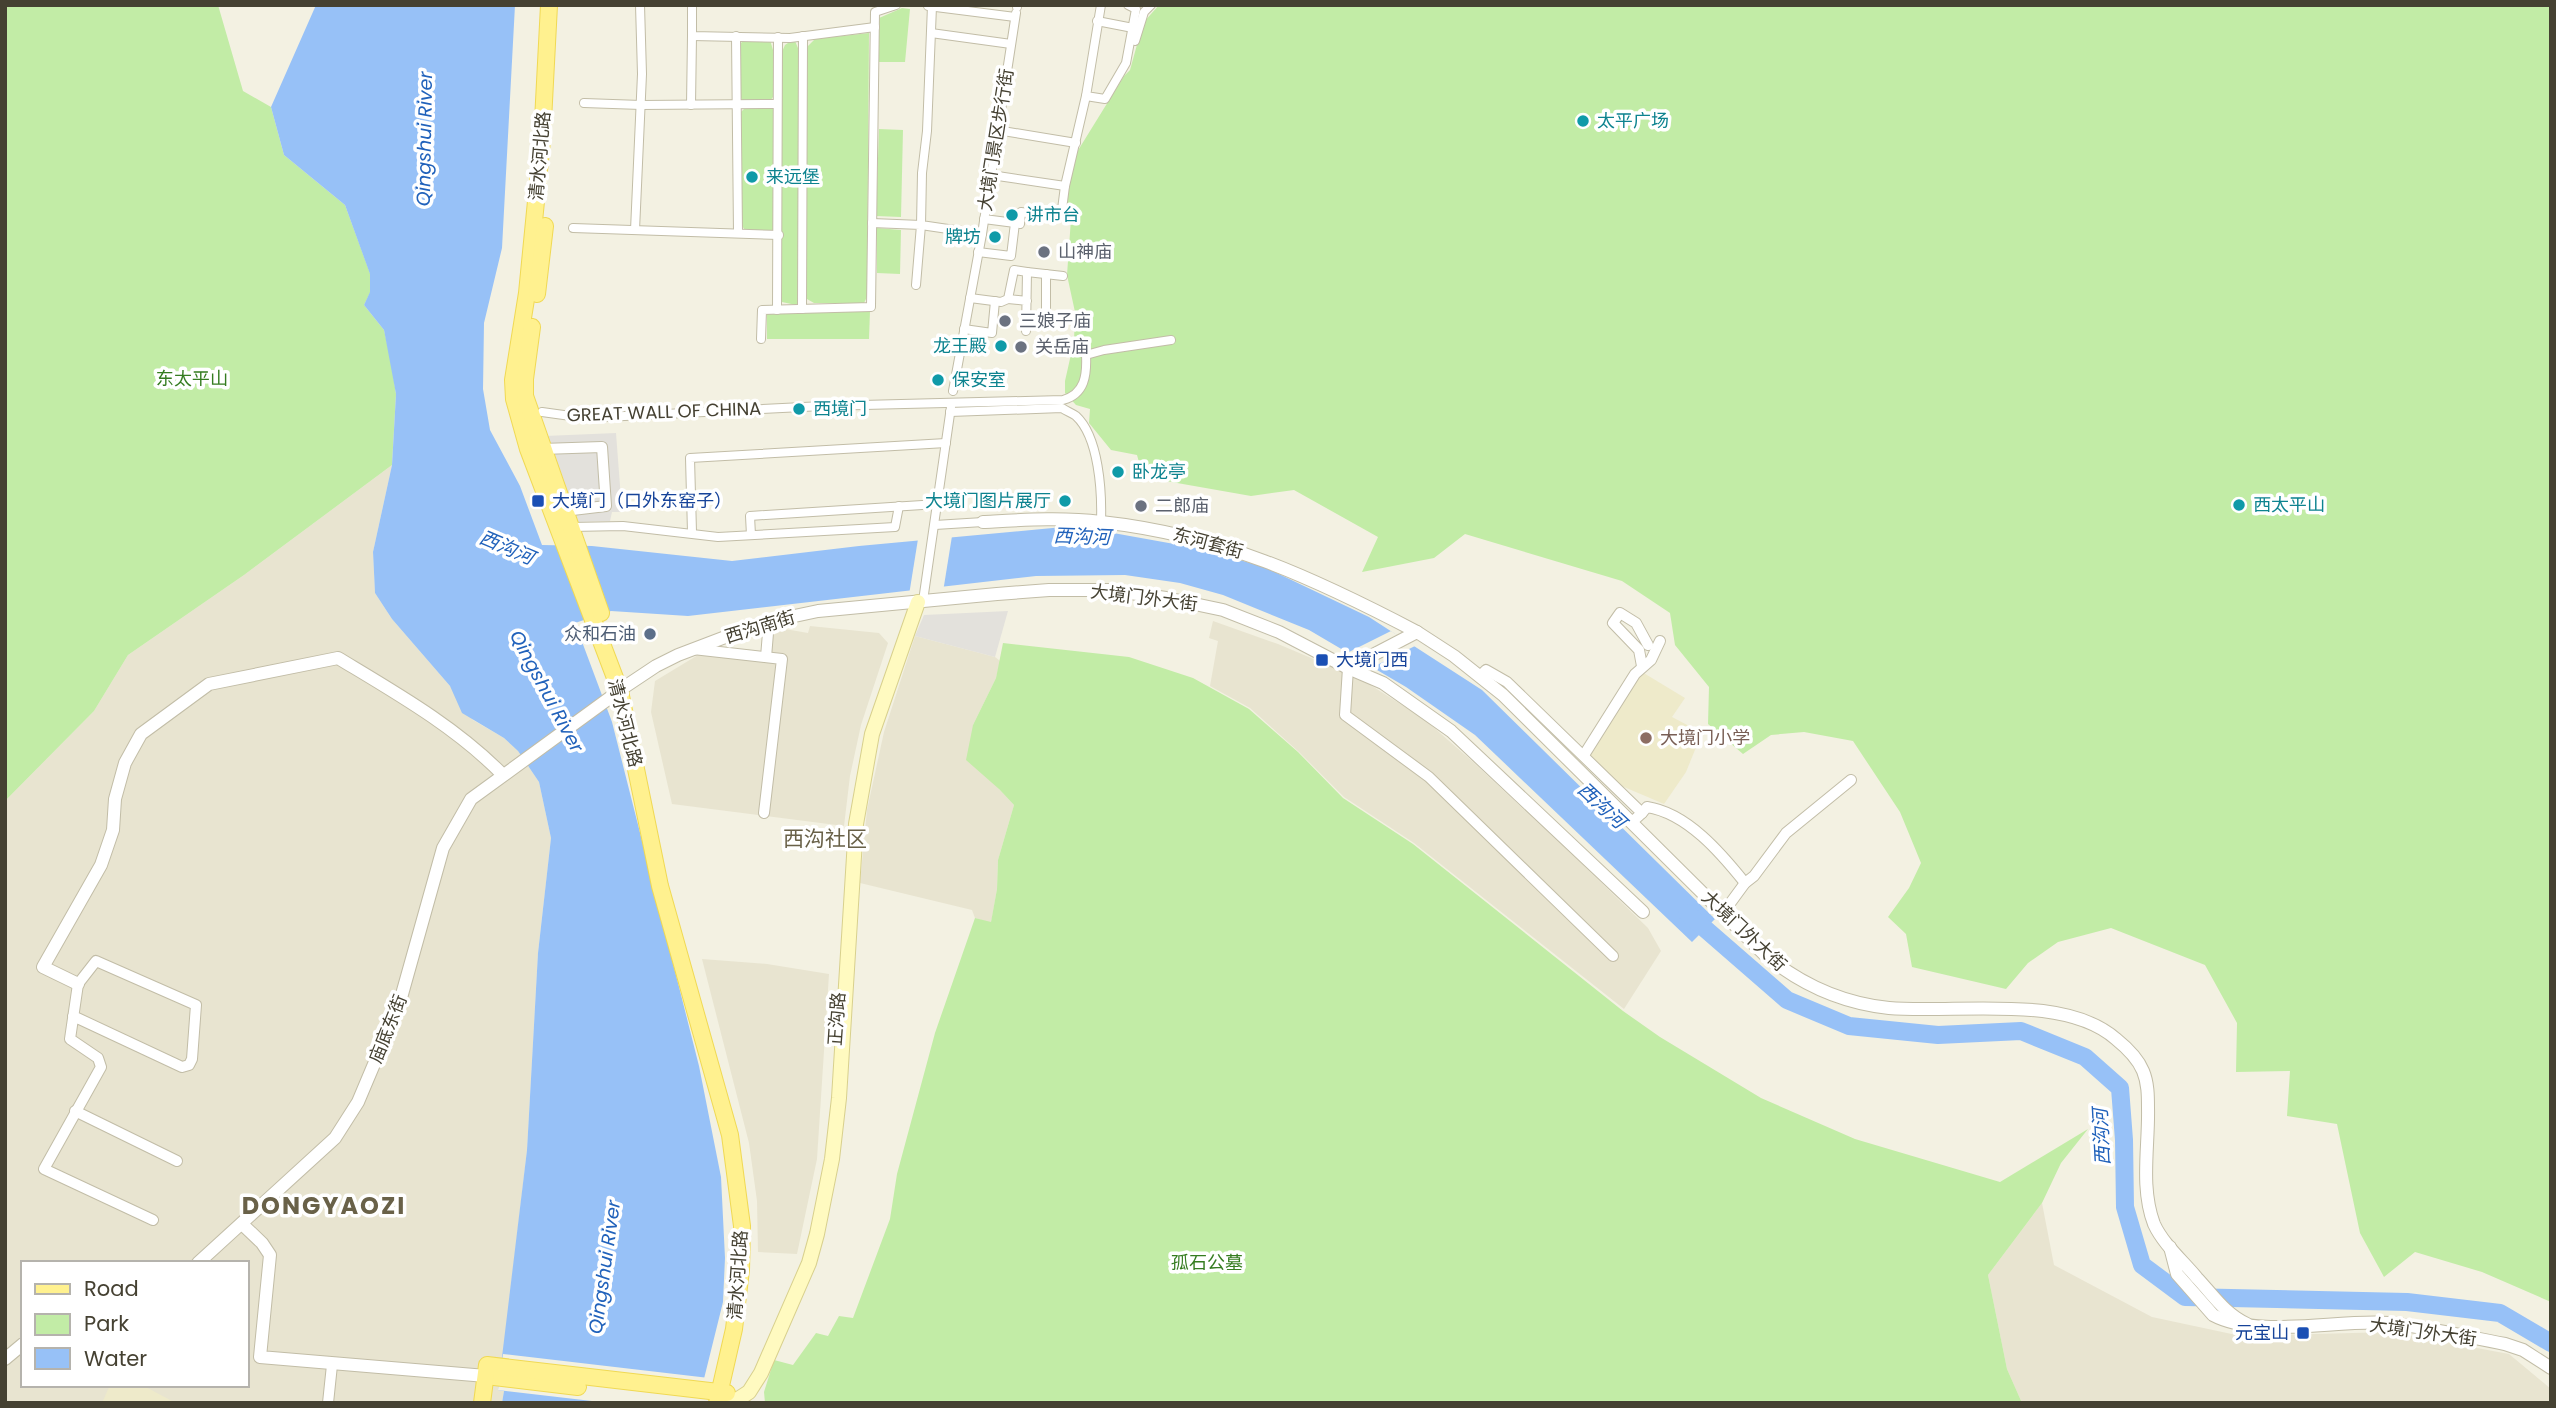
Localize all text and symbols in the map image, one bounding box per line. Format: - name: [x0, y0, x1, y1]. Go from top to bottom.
- street label: 大境门景区步行街: [972, 67, 1019, 213]
- water label: Qingshui River: [410, 70, 439, 207]
- place label: 太平广场: [1597, 108, 1669, 133]
- street label: 清水河北路: [523, 110, 556, 202]
- marker: 太平广场: [1575, 113, 1591, 129]
- place label: 来远堡: [766, 164, 820, 189]
- marker: 来远堡: [744, 169, 760, 185]
- place label: 讲市台: [1026, 202, 1080, 227]
- marker: 讲市台: [1004, 207, 1020, 223]
- place label: 牌坊: [945, 224, 981, 249]
- marker: 牌坊: [987, 229, 1003, 245]
- place label: 山神庙: [1058, 239, 1112, 264]
- marker: 山神庙: [1036, 244, 1052, 260]
- place label: 三娘子庙: [1019, 308, 1091, 333]
- marker: 三娘子庙: [997, 313, 1013, 329]
- place label: 龙王殿: [933, 333, 987, 358]
- place label: 关岳庙: [1035, 334, 1089, 359]
- marker: 龙王殿: [993, 338, 1009, 354]
- marker: 关岳庙: [1013, 339, 1029, 355]
- park label: 东太平山: [156, 366, 228, 391]
- place label: 保安室: [952, 367, 1006, 392]
- marker: 保安室: [930, 372, 946, 388]
- street label: GREAT WALL OF CHINA: [566, 396, 762, 427]
- place label: 西境门: [813, 396, 867, 421]
- marker: 西境门: [791, 401, 807, 417]
- place label: 卧龙亭: [1132, 459, 1186, 484]
- marker: 卧龙亭: [1110, 464, 1126, 480]
- place label: 大境门（口外东窑子）: [552, 488, 732, 513]
- place label: 大境门图片展厅: [925, 488, 1051, 513]
- place label: 西太平山: [2253, 492, 2325, 517]
- marker: 大境门（口外东窑子）: [530, 493, 546, 509]
- marker: 大境门图片展厅: [1057, 493, 1073, 509]
- place label: 二郎庙: [1155, 493, 1209, 518]
- marker: 西太平山: [2231, 497, 2247, 513]
- marker: 二郎庙: [1133, 498, 1149, 514]
- street label: 东河套街: [1170, 521, 1246, 564]
- water label: 西沟河: [1053, 522, 1115, 551]
- water label: 西沟河: [475, 524, 542, 573]
- street label: 大境门外大街: [1089, 579, 1199, 616]
- street label: 西沟南街: [722, 604, 798, 649]
- place label: 众和石油: [564, 621, 636, 646]
- water label: Qingshui River: [503, 625, 591, 758]
- marker: 众和石油: [642, 626, 658, 642]
- place label: 大境门西: [1336, 647, 1408, 672]
- marker: 大境门西: [1314, 652, 1330, 668]
- street label: 清水河北路: [602, 676, 649, 770]
- place label: 大境门小学: [1660, 725, 1750, 750]
- marker: 大境门小学: [1638, 730, 1654, 746]
- water label: 西沟河: [1572, 776, 1635, 837]
- district label: 西沟社区: [783, 824, 867, 853]
- street label: 大境门外大街: [1696, 885, 1792, 977]
- street label: 庙底东街: [362, 991, 413, 1067]
- street label: 正沟路: [822, 991, 851, 1047]
- water label: 西沟河: [2086, 1104, 2116, 1166]
- district label: DONGYAOZI: [242, 1189, 406, 1222]
- water label: Qingshui River: [582, 1197, 627, 1336]
- street label: 清水河北路: [722, 1229, 753, 1321]
- park label: 孤石公墓: [1171, 1250, 1243, 1275]
- legend: [21, 1261, 248, 1387]
- text: Road: [84, 1274, 139, 1303]
- text: Park: [84, 1309, 129, 1338]
- street label: 大境门外大街: [2368, 1312, 2478, 1351]
- place label: 元宝山: [2235, 1320, 2289, 1345]
- marker: 元宝山: [2295, 1325, 2311, 1341]
- text: Water: [84, 1344, 147, 1373]

